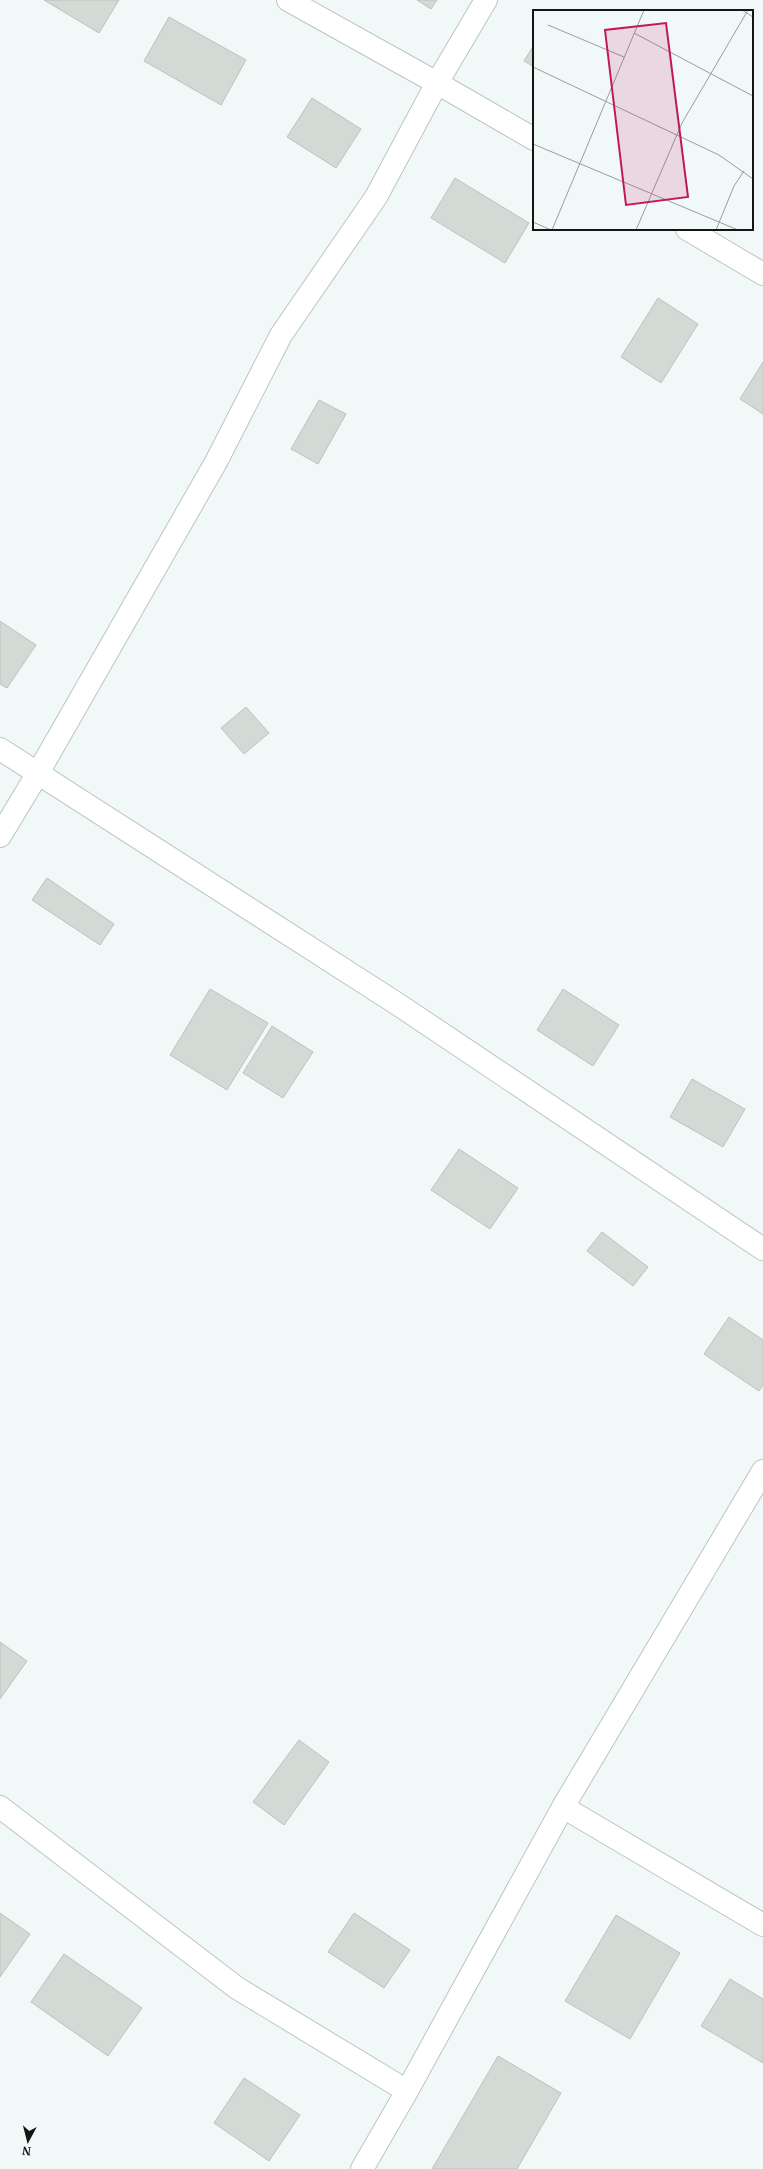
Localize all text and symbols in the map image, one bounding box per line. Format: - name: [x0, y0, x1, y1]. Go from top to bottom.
- inset map: [533, 10, 753, 230]
- north arrow: [8, 2121, 48, 2161]
- text: N: [21, 2143, 32, 2158]

